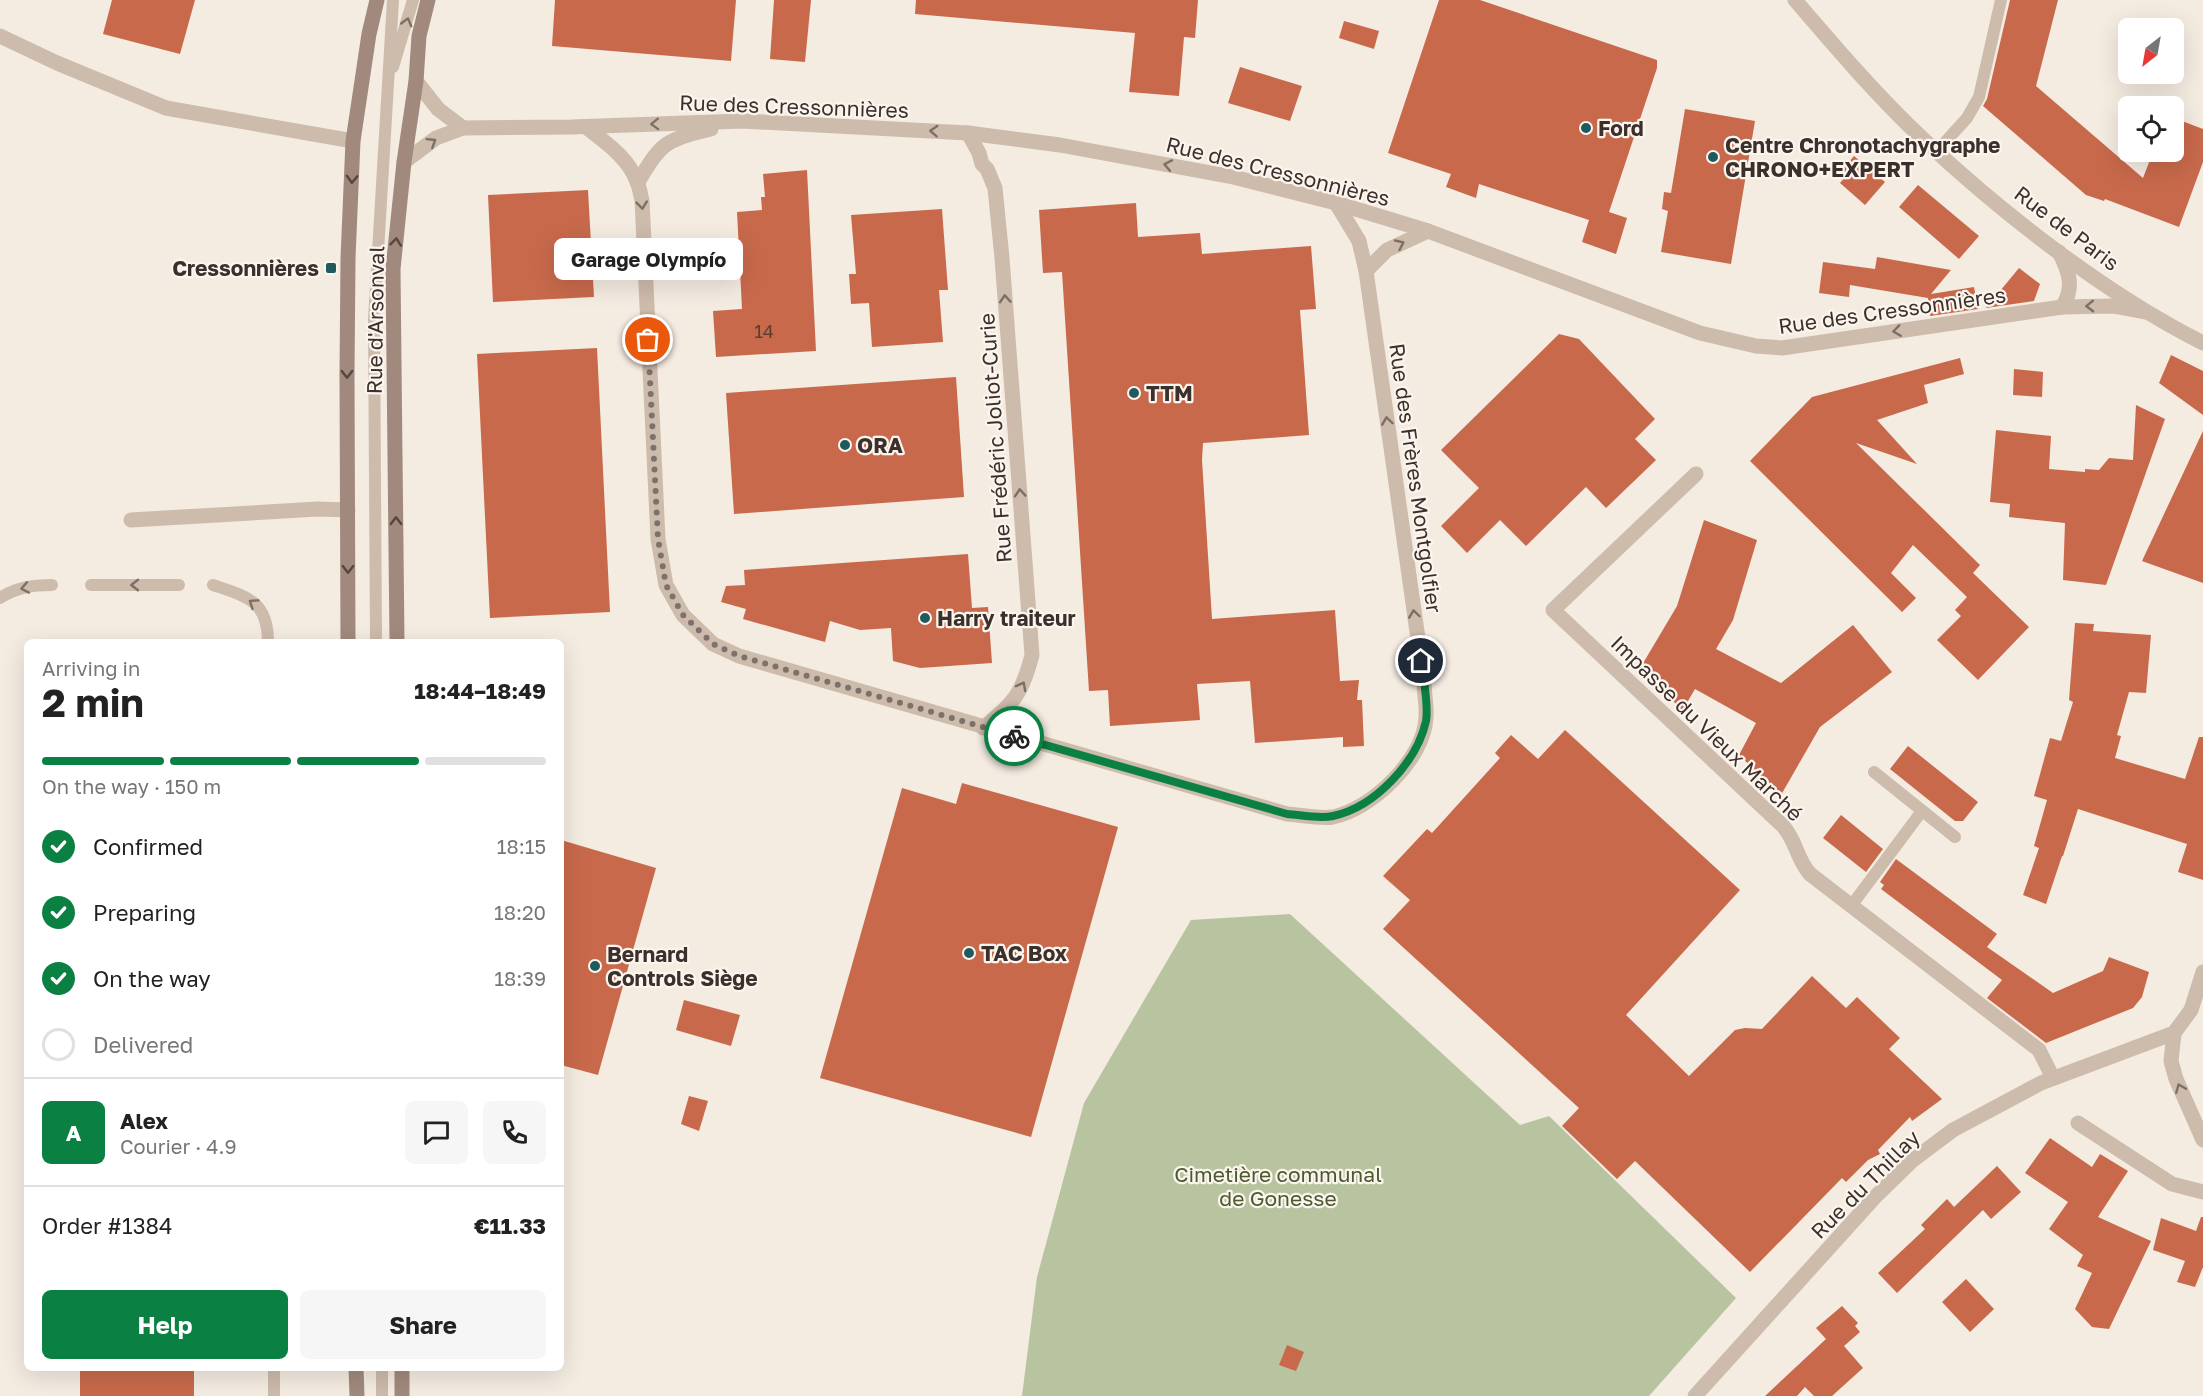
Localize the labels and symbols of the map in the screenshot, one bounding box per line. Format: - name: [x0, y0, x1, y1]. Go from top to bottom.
- one-way arrow: [400, 17, 413, 27]
- north arrow: [2118, 18, 2184, 84]
- street label: Rue des Cressonnières: [679, 89, 909, 123]
- place label: Ford: [1598, 115, 1644, 141]
- one-way arrow: [651, 118, 660, 131]
- marker: Ford: [1579, 121, 1593, 135]
- one-way arrow: [929, 125, 938, 138]
- street label: Rue des Cressonnières: [1163, 131, 1393, 211]
- place label: Centre Chronotachygraphe CHRONO+EXPERT: [1725, 132, 2000, 182]
- one-way arrow: [426, 138, 436, 150]
- marker: Centre Chronotachygraphe CHRONO+EXPERT: [1706, 150, 1720, 164]
- one-way arrow: [1163, 159, 1173, 172]
- one-way arrow: [345, 174, 358, 183]
- street label: Rue de Paris: [2009, 180, 2125, 276]
- one-way arrow: [635, 201, 647, 210]
- one-way arrow: [389, 237, 402, 246]
- callout: Garage Olympío: [554, 238, 742, 280]
- one-way arrow: [1394, 239, 1405, 251]
- street label: Rue d'Arsonval: [361, 246, 389, 394]
- place label: Cressonnières: [172, 255, 319, 281]
- marker: Cressonnières: [324, 261, 338, 275]
- street label: Rue des Cressonnières: [1776, 281, 2008, 339]
- one-way arrow: [999, 294, 1012, 303]
- one-way arrow: [2086, 300, 2095, 312]
- street label: Rue Frédéric Joliot-Curie: [973, 312, 1017, 564]
- pin: [622, 314, 673, 365]
- house number: 14: [754, 320, 774, 342]
- one-way arrow: [1892, 325, 1902, 337]
- street label: Rue des Frères Montgolfier: [1384, 342, 1448, 614]
- one-way arrow: [341, 369, 353, 378]
- place label: TTM: [1146, 380, 1193, 406]
- marker: TTM: [1127, 386, 1141, 400]
- one-way arrow: [1382, 416, 1394, 425]
- place label: ORA: [857, 432, 903, 458]
- marker: ORA: [838, 438, 852, 452]
- one-way arrow: [1014, 489, 1027, 498]
- one-way arrow: [390, 516, 402, 525]
- one-way arrow: [342, 564, 354, 573]
- one-way arrow: [131, 579, 140, 591]
- one-way arrow: [20, 580, 30, 593]
- one-way arrow: [249, 599, 260, 610]
- place label: Harry traiteur: [937, 605, 1076, 631]
- one-way arrow: [1409, 609, 1421, 618]
- marker: Harry traiteur: [918, 611, 932, 625]
- street label: Impasse du Vieux Marché: [1606, 630, 1808, 826]
- pin: [1395, 635, 1446, 686]
- one-way arrow: [1015, 682, 1026, 692]
- courier: [984, 706, 1044, 766]
- place label: TAC Box: [981, 940, 1067, 966]
- place label: Bernard Controls Siège: [607, 941, 758, 991]
- marker: TAC Box: [962, 946, 976, 960]
- marker: Bernard Controls Siège: [588, 959, 602, 973]
- one-way arrow: [2175, 1083, 2187, 1094]
- street label: Rue du Thillay: [1805, 1124, 1925, 1244]
- park label: Cimetière communal de Gonesse: [1174, 1161, 1382, 1211]

